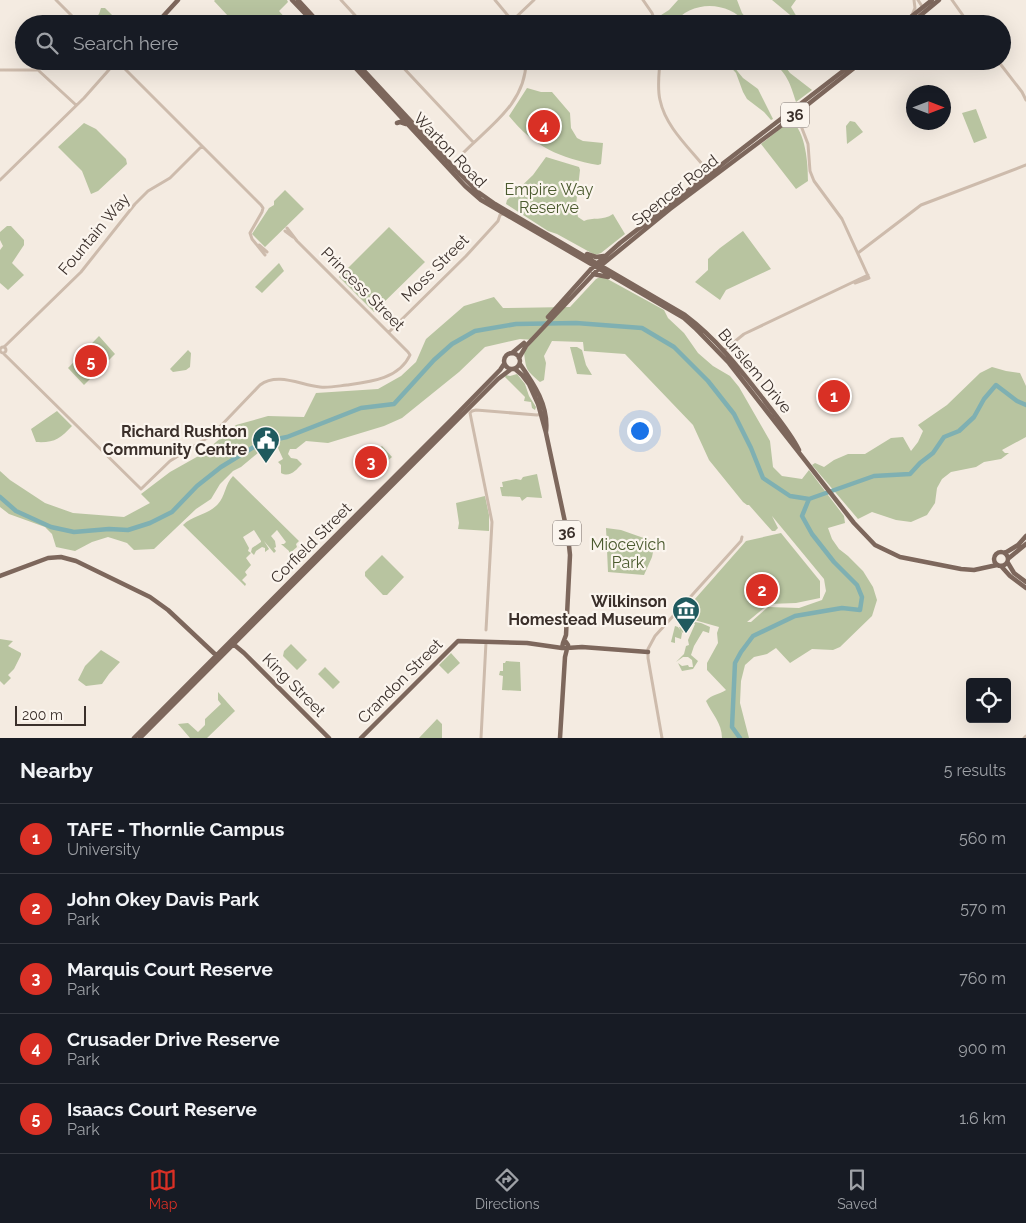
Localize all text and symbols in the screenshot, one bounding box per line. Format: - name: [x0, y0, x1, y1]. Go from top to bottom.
- search box: [15, 15, 1011, 70]
- icon: search: [33, 29, 61, 57]
- text: Search here: [73, 32, 179, 54]
- north arrow: [906, 85, 951, 130]
- road number: 36: [781, 102, 809, 128]
- pin: 4: [528, 107, 560, 145]
- street label: Warton Road: [410, 109, 490, 191]
- street label: Spencer Road: [628, 150, 722, 230]
- park label: Empire Way Reserve: [504, 180, 594, 217]
- street label: Fountain Way: [54, 189, 134, 279]
- street label: Moss Street: [397, 230, 473, 306]
- street label: Princess Street: [317, 243, 409, 335]
- street label: Burslem Drive: [714, 325, 796, 417]
- pin: 5: [75, 342, 107, 380]
- pin: 1: [818, 377, 850, 415]
- your location: [627, 418, 653, 444]
- place label: Richard Rushton Community Centre: [103, 422, 247, 459]
- public building icon: Richard Rushton Community Centre: [251, 425, 281, 464]
- pin: 3: [355, 443, 387, 481]
- street label: Corfield Street: [267, 498, 356, 587]
- road number: 36: [553, 520, 581, 546]
- park label: Miocevich Park: [590, 535, 666, 572]
- pin: 2: [746, 571, 778, 609]
- place label: Wilkinson Homestead Museum: [508, 592, 667, 629]
- museum icon: Wilkinson Homestead Museum: [671, 595, 701, 634]
- street label: Crandon Street: [354, 634, 447, 727]
- street label: King Street: [258, 649, 330, 721]
- map controls: [966, 678, 1011, 723]
- button: locate: [966, 678, 1011, 723]
- scale bar: [15, 703, 86, 726]
- text: 200 m: [22, 707, 63, 723]
- text: Nearby: [20, 758, 93, 783]
- text: 5 results: [944, 761, 1006, 780]
- text: TAFE - Thornlie Campus: [67, 818, 284, 840]
- text: 1: [32, 829, 40, 848]
- text: 560 m: [959, 829, 1006, 848]
- text: University: [67, 840, 140, 859]
- text: John Okey Davis Park: [67, 888, 259, 910]
- text: 2: [31, 899, 41, 918]
- text: 570 m: [960, 899, 1006, 918]
- text: Park: [67, 910, 100, 929]
- text: Marquis Court Reserve: [67, 958, 273, 980]
- text: 3: [32, 969, 40, 988]
- text: 760 m: [959, 969, 1006, 988]
- text: Park: [67, 980, 100, 999]
- text: Crusader Drive Reserve: [67, 1028, 280, 1050]
- text: 4: [31, 1039, 41, 1058]
- text: 900 m: [958, 1039, 1006, 1058]
- text: Park: [67, 1050, 100, 1069]
- text: Isaacs Court Reserve: [67, 1098, 257, 1120]
- text: 5: [32, 1109, 40, 1128]
- text: 1.6 km: [959, 1109, 1006, 1128]
- text: Park: [67, 1120, 100, 1139]
- tab: Map: [149, 1166, 177, 1212]
- tab: Directions: [475, 1166, 540, 1212]
- tab: Saved: [837, 1166, 877, 1212]

